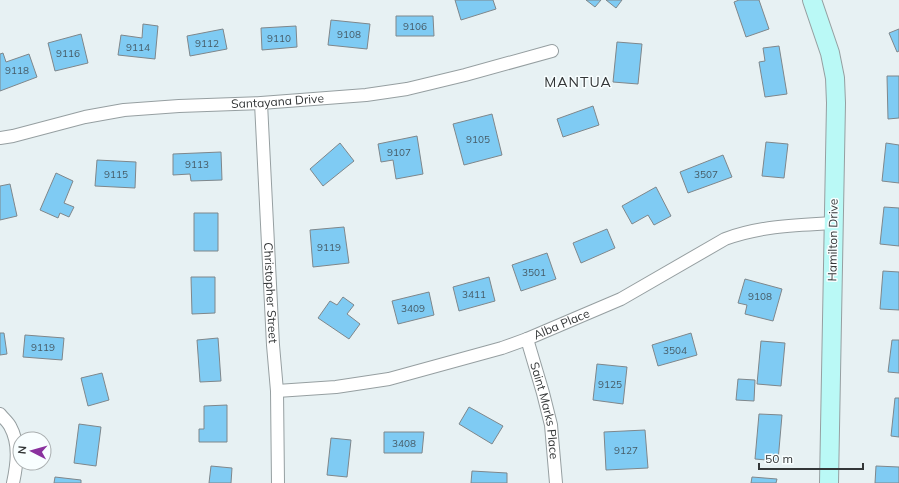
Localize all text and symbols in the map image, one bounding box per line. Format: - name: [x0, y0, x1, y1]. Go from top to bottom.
- house number: 9106: [403, 20, 427, 33]
- house number: 9108: [337, 28, 361, 41]
- house number: 9110: [267, 32, 291, 45]
- house number: 9112: [195, 37, 219, 50]
- house number: 9114: [126, 41, 150, 54]
- house number: 9116: [56, 47, 80, 60]
- house number: 9118: [5, 64, 29, 77]
- district label: MANTUA: [544, 73, 612, 91]
- street label: Santayana Drive: [231, 90, 324, 111]
- house number: 9105: [466, 133, 490, 146]
- house number: 9107: [387, 146, 411, 159]
- house number: 9113: [185, 158, 209, 171]
- house number: 9115: [104, 168, 128, 181]
- house number: 3507: [694, 168, 718, 181]
- street label: Hamilton Drive: [824, 198, 841, 282]
- house number: 9119: [317, 241, 341, 254]
- street label: Christopher Street: [261, 242, 281, 343]
- house number: 3501: [522, 266, 546, 279]
- house number: 3411: [462, 288, 486, 301]
- house number: 9108: [748, 290, 772, 303]
- house number: 3409: [401, 302, 425, 315]
- street label: Alba Place: [531, 305, 592, 342]
- house number: 9119: [31, 341, 55, 354]
- house number: 3504: [663, 344, 687, 357]
- street label: Saint Marks Place: [527, 360, 562, 460]
- house number: 9125: [598, 378, 622, 391]
- north arrow: [12, 431, 52, 471]
- house number: 3408: [392, 437, 416, 450]
- house number: 9127: [614, 444, 638, 457]
- text: N: [15, 445, 29, 455]
- scale bar: [759, 445, 863, 471]
- text: 50 m: [765, 451, 793, 466]

